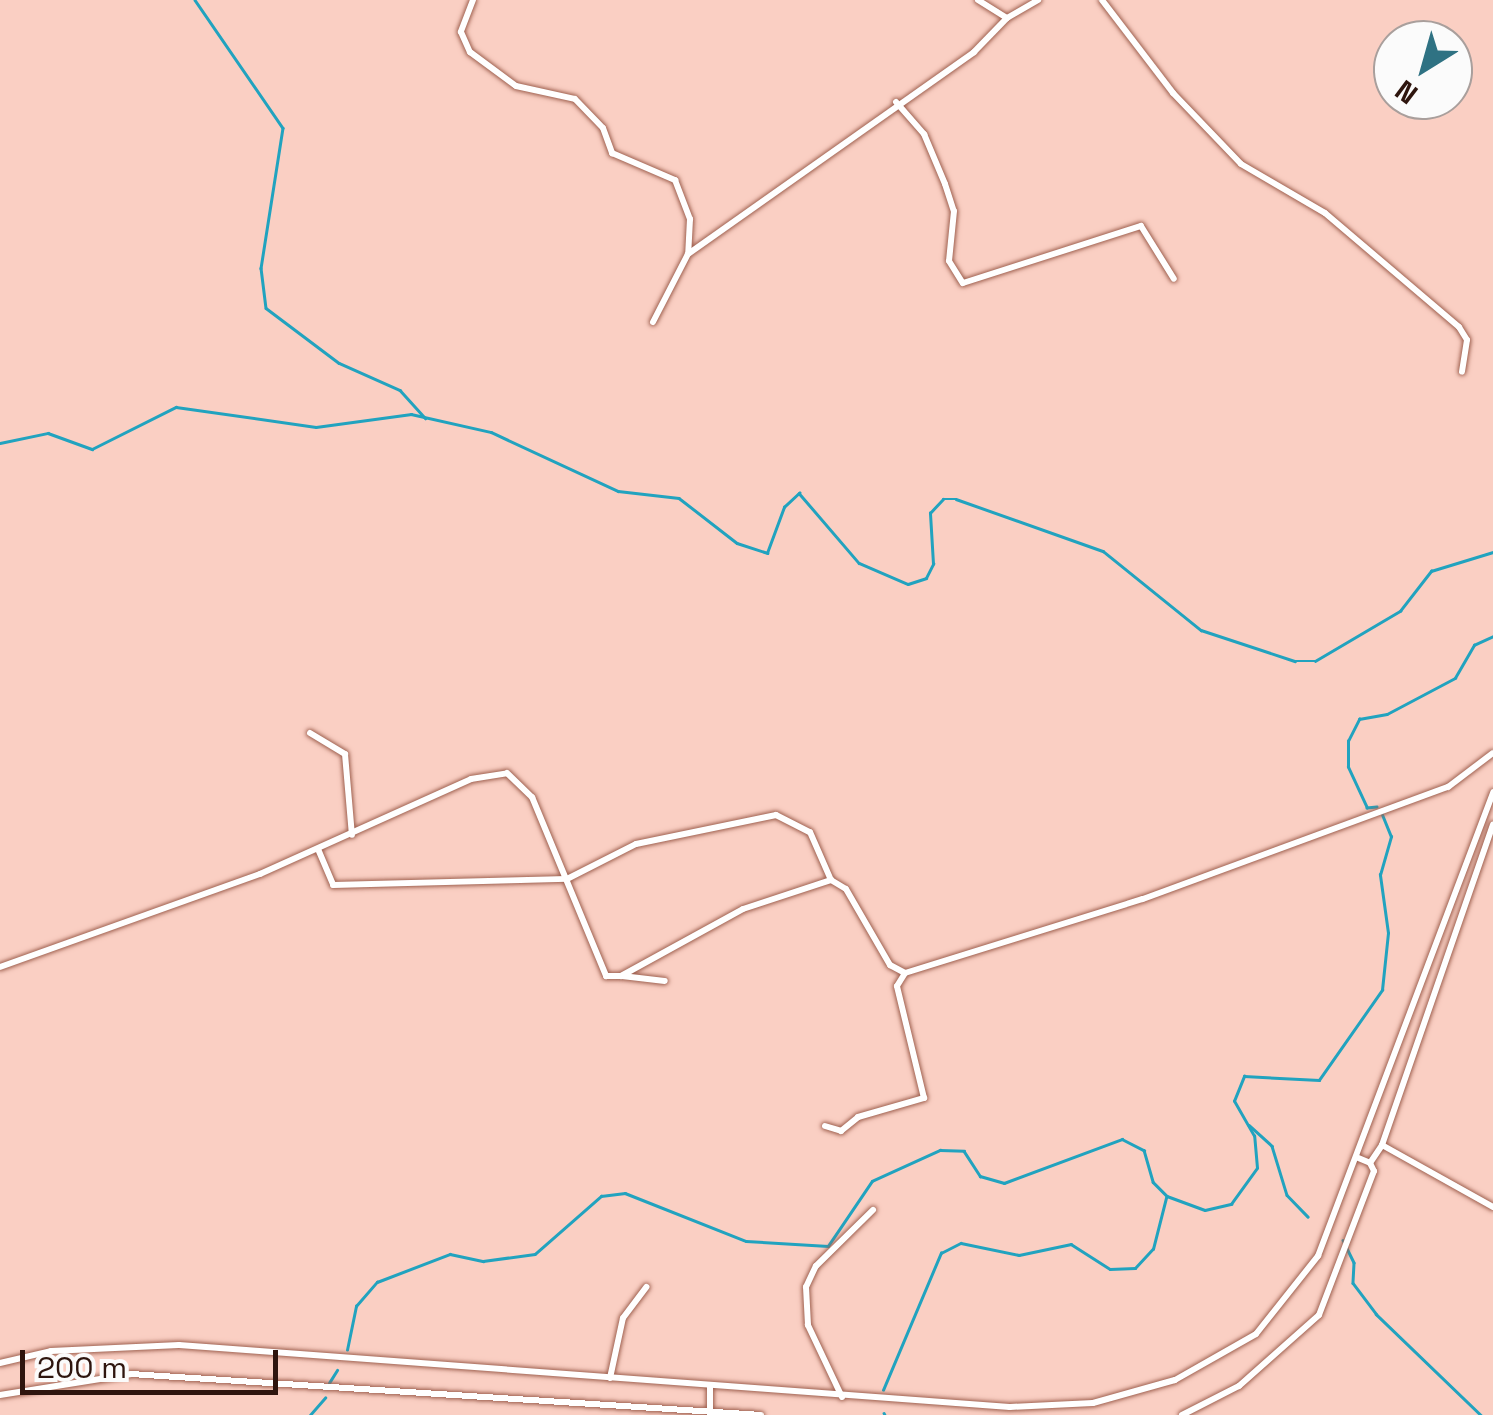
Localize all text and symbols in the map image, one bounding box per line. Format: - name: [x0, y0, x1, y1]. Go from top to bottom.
- north arrow: [1373, 20, 1473, 120]
- text: N: [1388, 72, 1424, 112]
- scale bar: [25, 1330, 282, 1392]
- text: 200 m: [37, 1348, 127, 1387]

